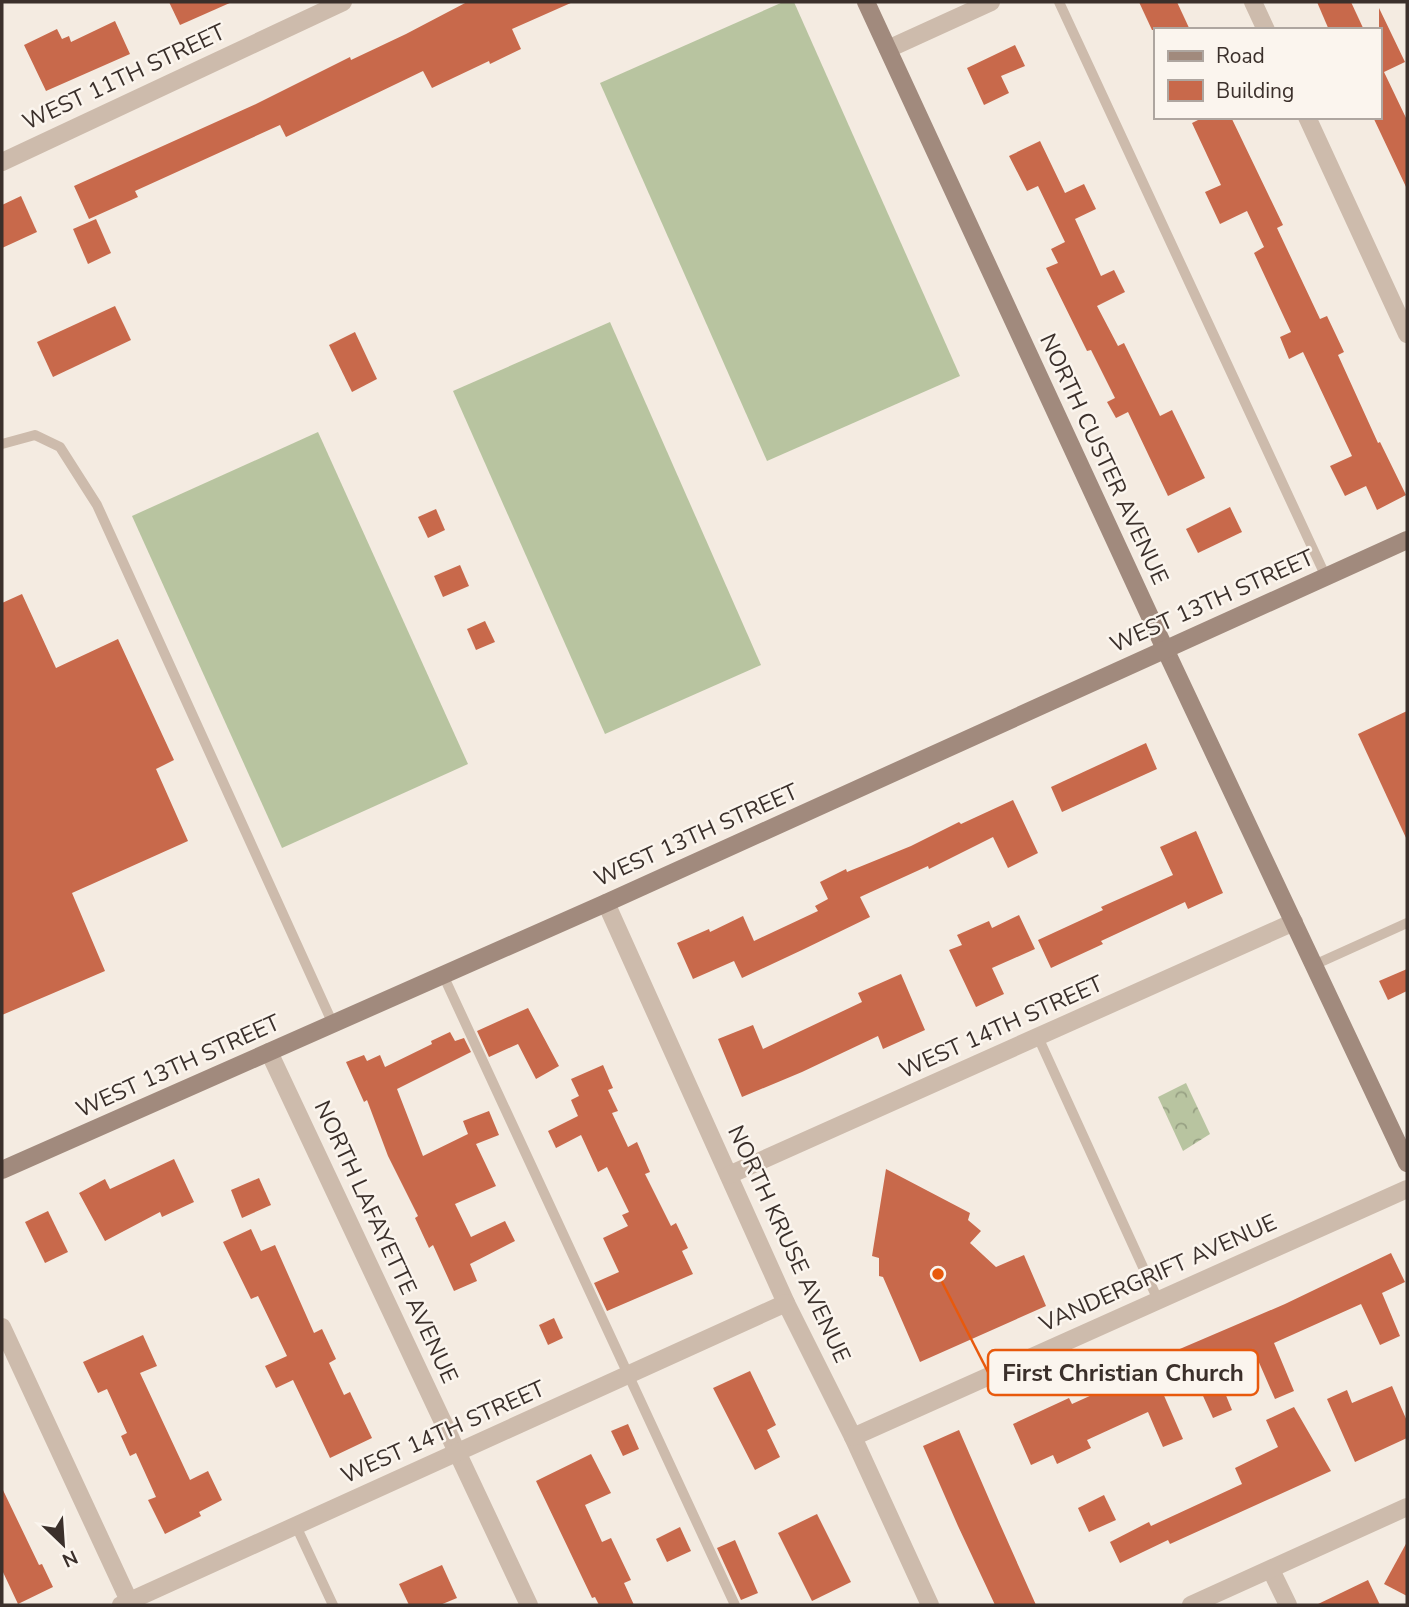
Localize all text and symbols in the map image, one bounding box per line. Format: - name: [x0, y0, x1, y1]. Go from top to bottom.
- street label: WEST 11TH STREET: [18, 16, 231, 138]
- legend: [1154, 28, 1381, 119]
- text: Road: [1216, 42, 1265, 70]
- text: Building: [1216, 77, 1294, 105]
- street label: NORTH CUSTER AVENUE: [1032, 329, 1176, 589]
- street label: WEST 13TH STREET: [1105, 542, 1319, 660]
- street label: WEST 13TH STREET: [589, 776, 803, 894]
- street label: WEST 14TH STREET: [894, 968, 1108, 1086]
- street label: WEST 13TH STREET: [71, 1007, 285, 1125]
- street label: NORTH LAFAYETTE AVENUE: [307, 1096, 465, 1388]
- street label: NORTH KRUSE AVENUE: [720, 1120, 858, 1368]
- street label: VANDERGRIFT AVENUE: [1034, 1207, 1281, 1340]
- callout: First Christian Church: [988, 1350, 1258, 1395]
- text: First Christian Church: [1002, 1357, 1244, 1389]
- street label: WEST 14TH STREET: [336, 1373, 550, 1491]
- north arrow: [28, 1509, 98, 1579]
- text: N: [58, 1544, 82, 1573]

